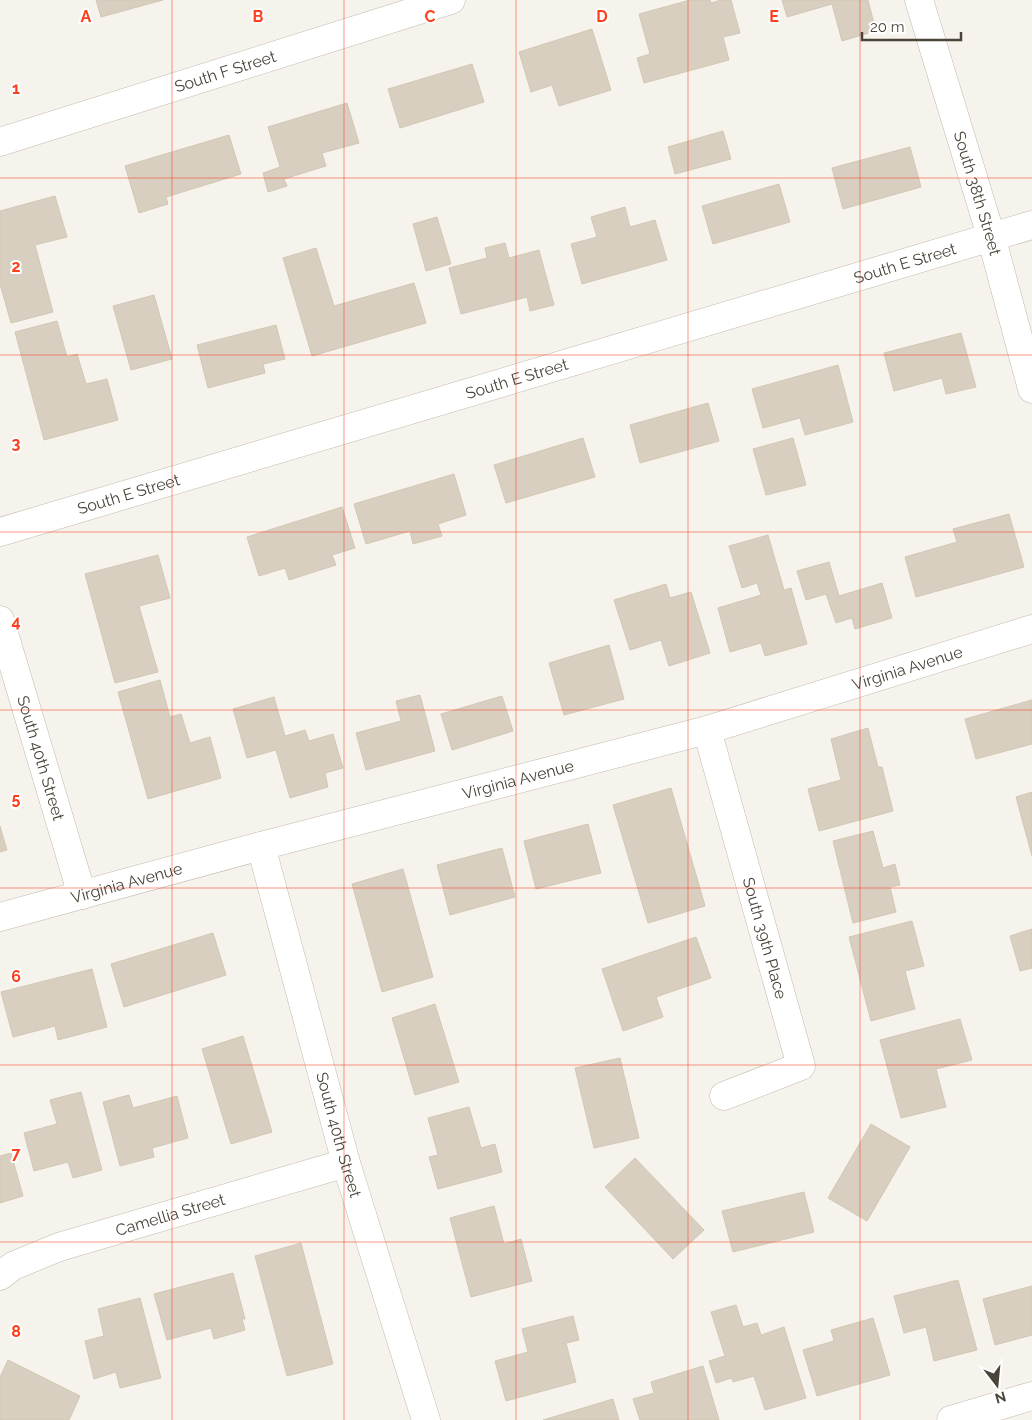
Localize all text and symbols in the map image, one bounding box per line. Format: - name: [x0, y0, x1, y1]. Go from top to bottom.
- text: A: [81, 7, 92, 26]
- text: B: [253, 7, 264, 26]
- text: C: [425, 7, 436, 26]
- text: D: [596, 7, 608, 26]
- text: E: [769, 7, 779, 26]
- scale bar: [862, 10, 961, 42]
- text: 20 m: [870, 18, 905, 36]
- street label: South F Street: [172, 46, 279, 96]
- text: 1: [12, 79, 20, 98]
- street label: South 38th Street: [950, 129, 1005, 258]
- street label: South E Street: [851, 238, 959, 287]
- text: 2: [11, 257, 21, 276]
- street label: South E Street: [463, 354, 571, 403]
- text: 3: [12, 434, 21, 453]
- street label: South E Street: [75, 469, 182, 518]
- text: 4: [11, 612, 21, 631]
- street label: Virginia Avenue: [850, 642, 965, 694]
- street label: South 40th Street: [14, 693, 69, 823]
- street label: Virginia Avenue: [460, 756, 576, 803]
- text: 5: [12, 789, 21, 808]
- street label: Virginia Avenue: [69, 858, 184, 907]
- street label: South 39th Place: [739, 875, 791, 1001]
- text: 6: [11, 967, 21, 986]
- street label: South 40th Street: [313, 1070, 366, 1200]
- text: 7: [12, 1144, 21, 1163]
- street label: Camellia Street: [113, 1189, 228, 1239]
- text: 8: [11, 1322, 21, 1341]
- north arrow: [972, 1360, 1022, 1410]
- text: N: [993, 1388, 1008, 1407]

